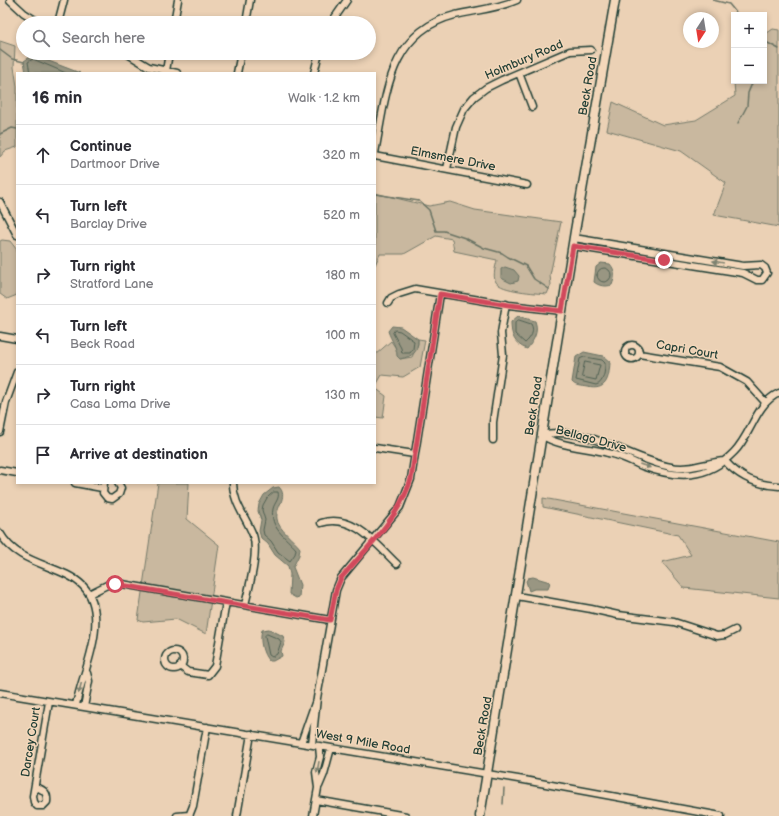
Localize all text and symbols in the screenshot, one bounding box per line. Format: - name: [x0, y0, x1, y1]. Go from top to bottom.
- north arrow: [683, 12, 719, 48]
- map controls: [731, 12, 767, 84]
- button: +: [731, 12, 767, 48]
- search box: [16, 16, 376, 60]
- icon: search: [30, 27, 52, 49]
- text: Search here: [62, 29, 145, 48]
- street label: Holmbury Road: [483, 37, 565, 83]
- button: −: [731, 48, 767, 84]
- street label: Beck Road: [575, 55, 601, 117]
- text: 16 min: [32, 88, 82, 108]
- text: Walk · 1.2 km: [288, 90, 360, 106]
- text: Continue: [70, 137, 132, 156]
- street label: Elmsmere Drive: [409, 143, 497, 175]
- icon: ahead: [32, 144, 54, 166]
- text: 320 m: [322, 147, 360, 163]
- text: Dartmoor Drive: [70, 156, 160, 172]
- text: Turn left: [70, 197, 127, 216]
- icon: left: [32, 204, 54, 226]
- text: 520 m: [323, 207, 360, 223]
- text: Barclay Drive: [70, 216, 147, 232]
- route end: [655, 251, 673, 269]
- text: Turn right: [70, 257, 135, 276]
- one-way arrow: [712, 259, 724, 265]
- icon: right: [32, 264, 54, 286]
- text: 180 m: [325, 267, 360, 283]
- text: Stratford Lane: [70, 276, 153, 292]
- text: Turn left: [70, 317, 127, 336]
- icon: left: [32, 324, 54, 346]
- text: 100 m: [325, 327, 360, 343]
- text: Beck Road: [70, 336, 135, 352]
- street label: Capri Court: [655, 337, 719, 363]
- street label: Beck Road: [522, 375, 546, 437]
- text: Turn right: [70, 377, 135, 396]
- icon: right: [32, 384, 54, 406]
- text: 130 m: [325, 387, 360, 403]
- text: Casa Loma Drive: [70, 396, 171, 412]
- street label: Bellago Drive: [554, 422, 628, 456]
- icon: arrive: [32, 444, 54, 466]
- text: Arrive at destination: [70, 445, 208, 464]
- one-way arrow: [639, 463, 651, 469]
- route start: [106, 575, 124, 593]
- one-way arrow: [76, 682, 82, 695]
- street label: Beck Road: [470, 695, 496, 757]
- street label: Darcey Court: [18, 706, 44, 778]
- street label: West 9 Mile Road: [315, 726, 411, 758]
- one-way arrow: [315, 761, 321, 773]

